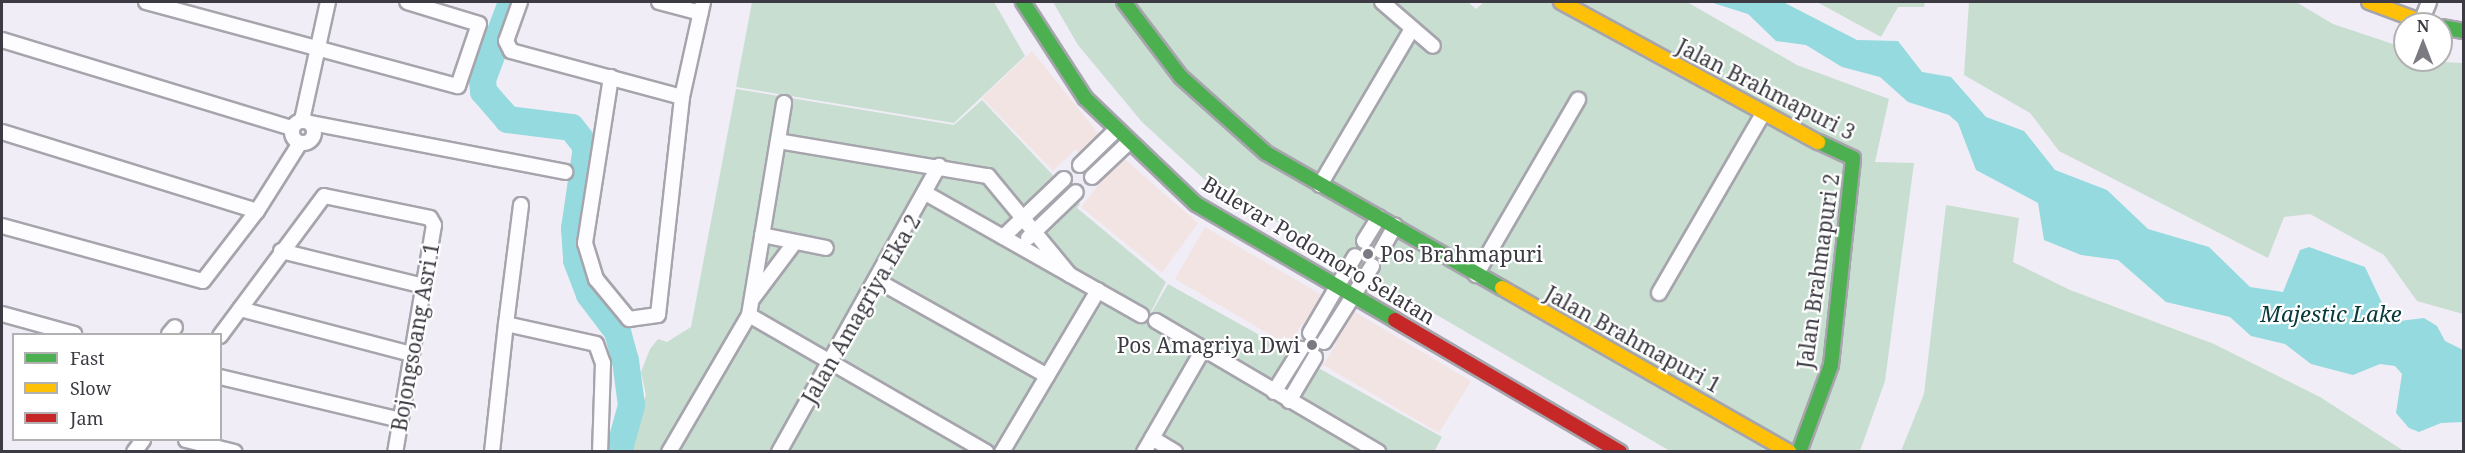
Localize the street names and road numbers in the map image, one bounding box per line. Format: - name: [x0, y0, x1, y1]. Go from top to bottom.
- street label: Jalan Brahmapuri 3: [1673, 33, 1859, 145]
- street label: Bulevar Podomoro Selatan: [1198, 170, 1440, 330]
- street label: Jalan Brahmapuri 2: [1792, 172, 1844, 370]
- street label: Jalan Amagriya Eka 2: [796, 210, 926, 408]
- street label: Bojongsoang Asri 1: [386, 241, 444, 433]
- street label: Jalan Brahmapuri 1: [1541, 280, 1725, 398]

